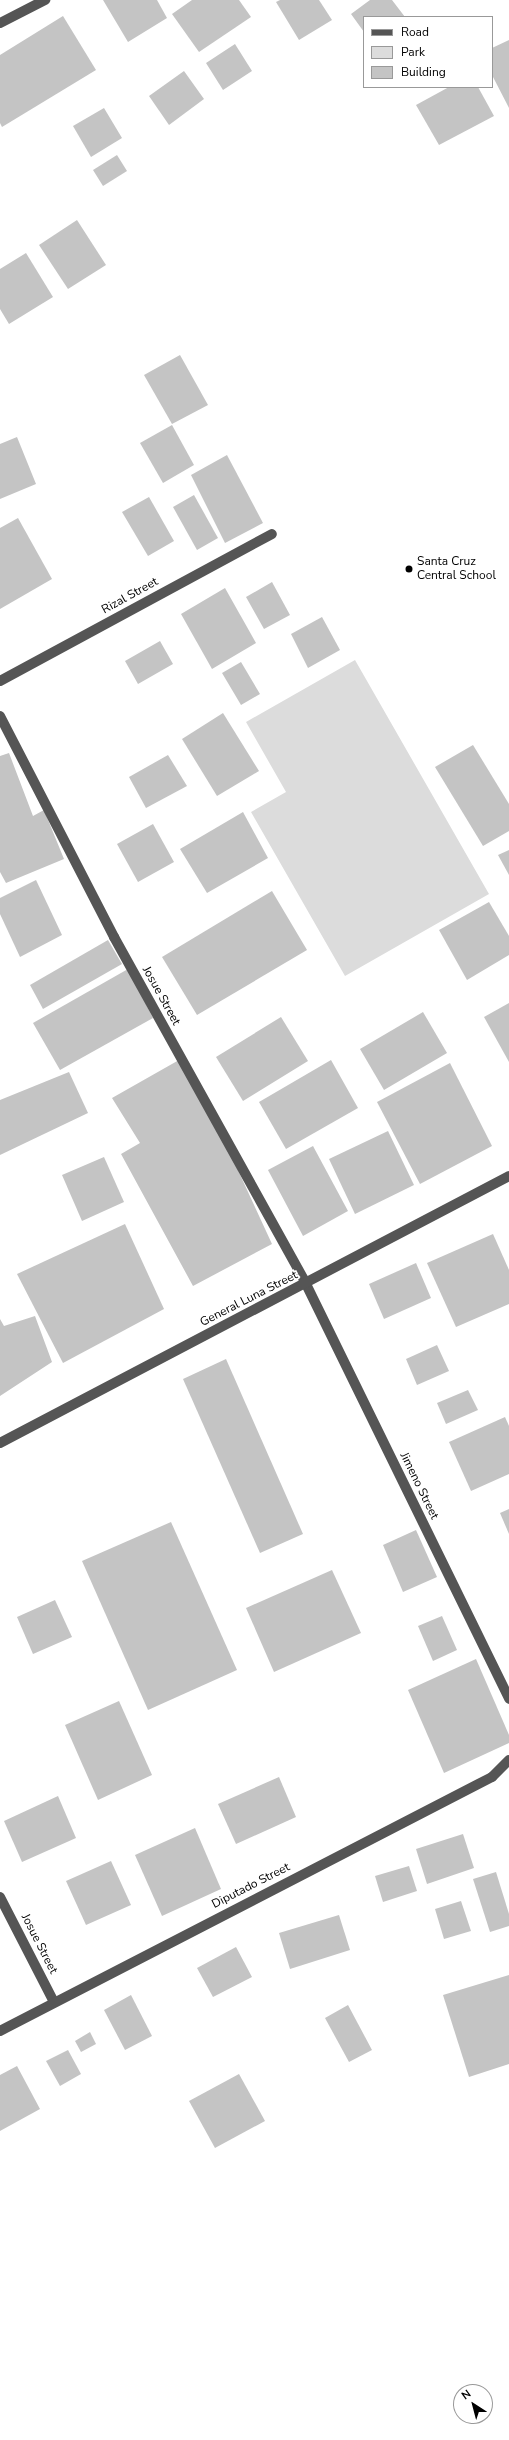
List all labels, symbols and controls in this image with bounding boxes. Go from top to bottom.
legend [363,16,493,88]
text: Road [401,24,429,40]
text: Park [401,44,425,60]
text: Building [401,64,446,80]
place label: Santa Cruz Central School [417,555,496,583]
marker: Santa Cruz Central School [404,564,414,574]
street label: Rizal Street [99,575,161,617]
street label: Josue Street [139,964,183,1028]
street label: General Luna Street [198,1268,300,1330]
street label: Jimeno Street [397,1450,441,1522]
street label: Diputado Street [210,1860,292,1912]
street label: Josue Street [18,1912,60,1976]
north arrow [453,2384,493,2424]
text: N [458,2386,474,2403]

